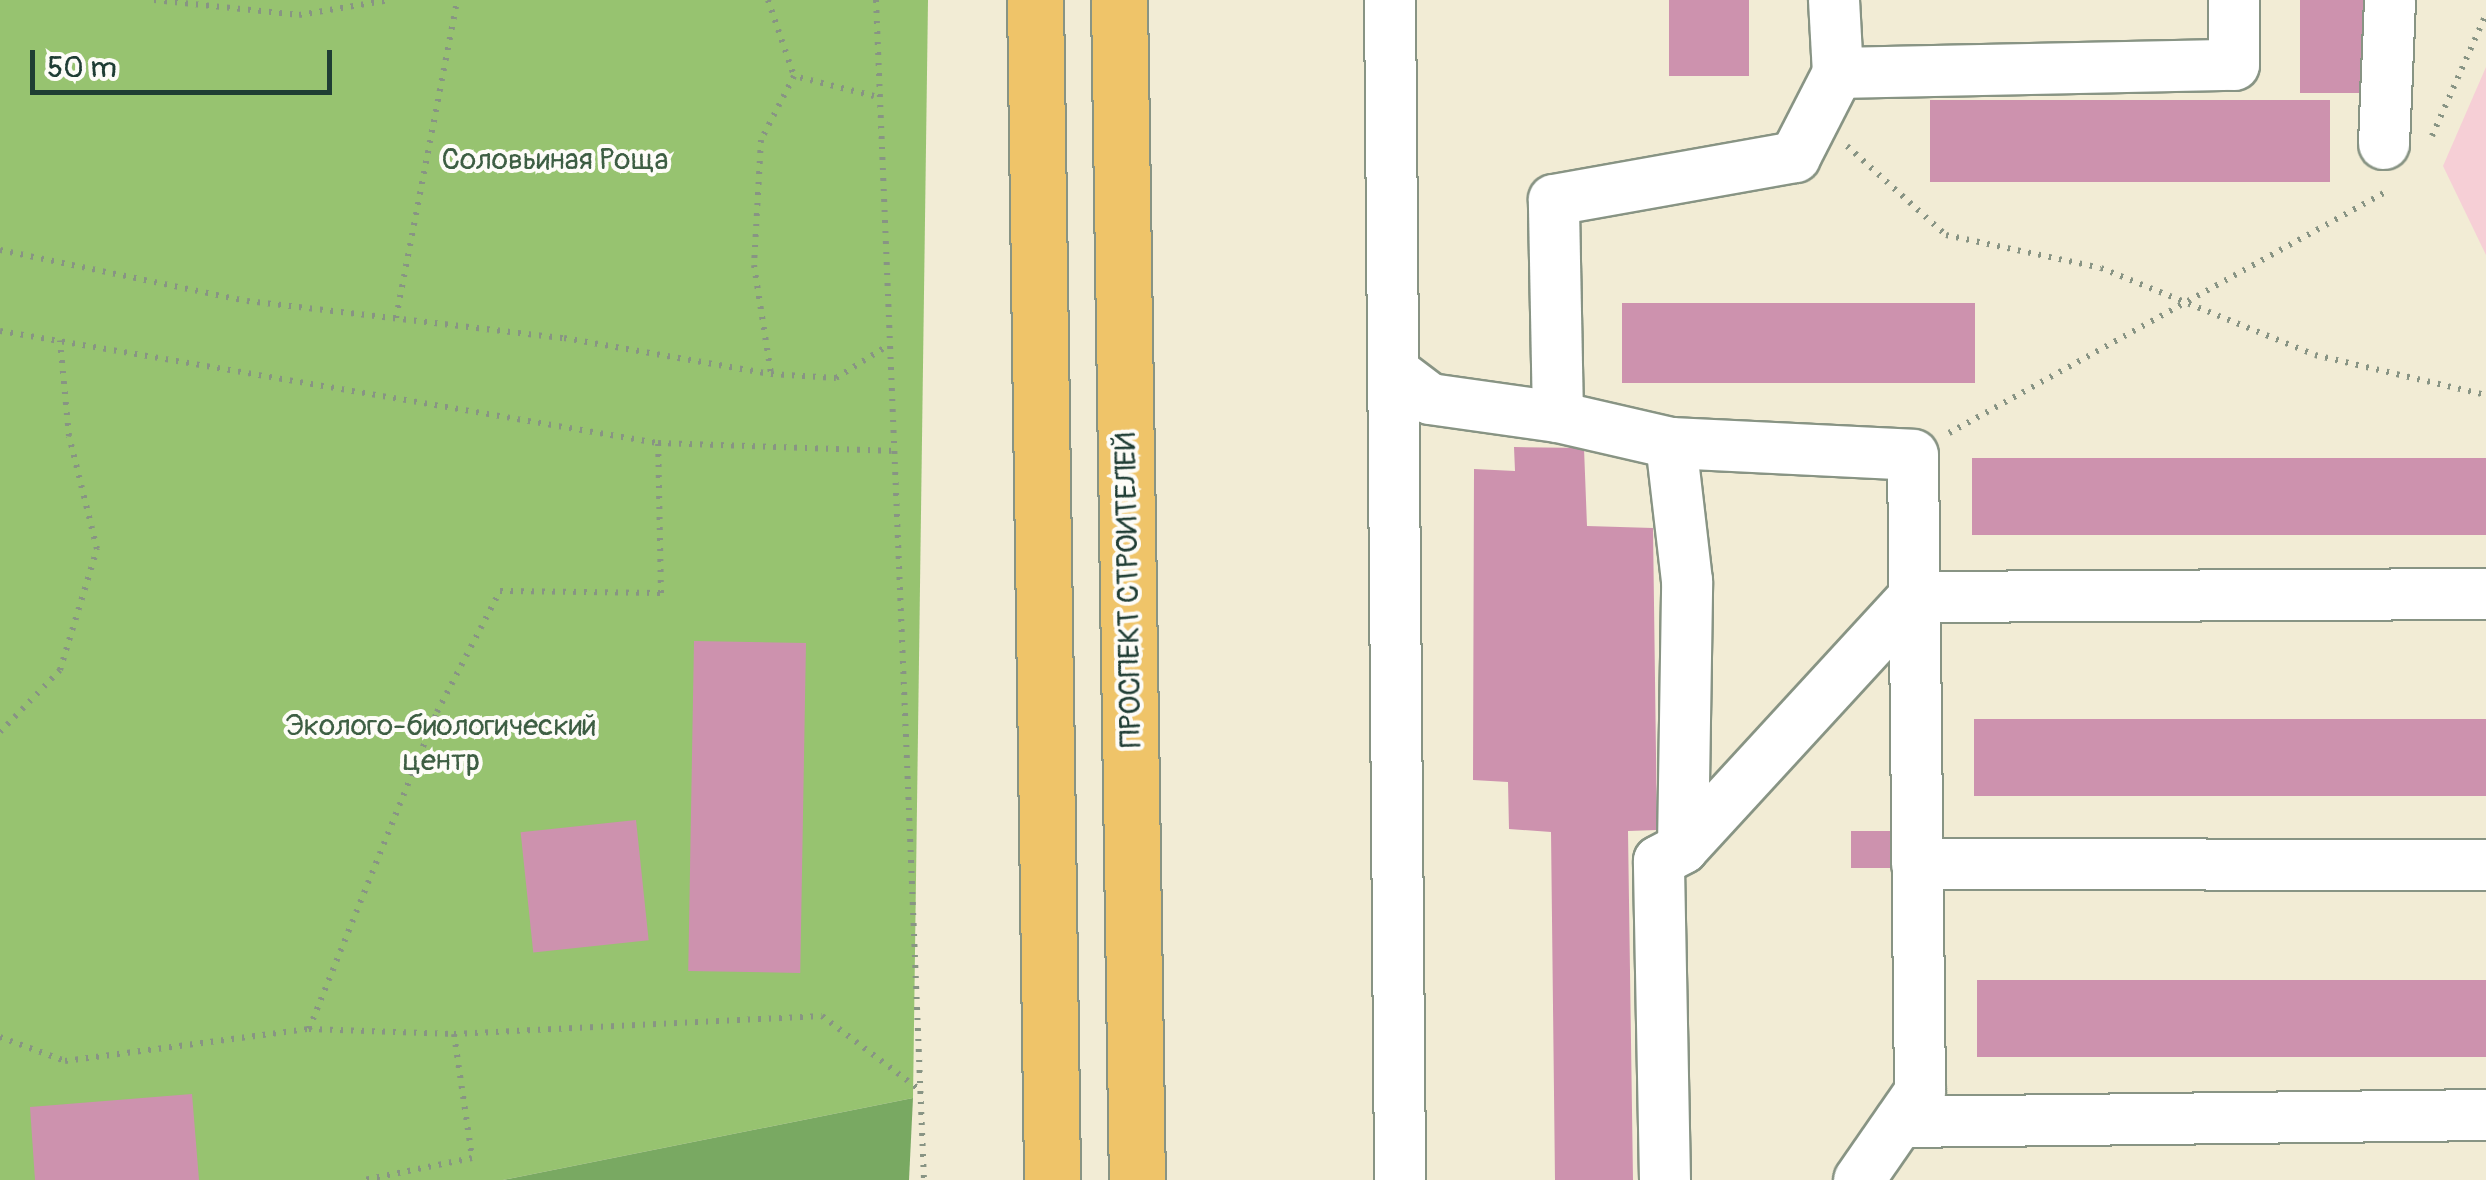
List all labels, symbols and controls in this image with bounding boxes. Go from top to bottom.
scale bar [35,30,338,92]
text: 50 m [47,49,117,86]
park label: Соловьиная Роща [441,142,669,178]
street label: ПРОСПЕКТ СТРОИТЕЛЕЙ [1108,432,1150,748]
park label: Эколого-биологический центр [285,708,597,778]

